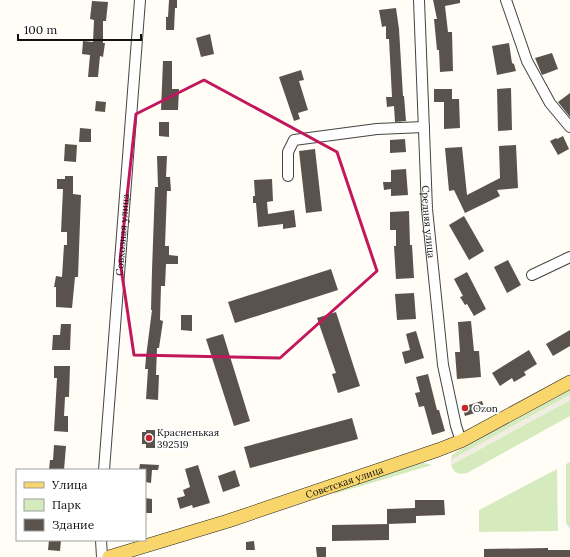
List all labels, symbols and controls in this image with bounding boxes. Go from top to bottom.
scale bar [18,16,141,42]
text: 100 m [24,22,57,37]
street label: Средняя улица [420,185,438,259]
street label: Совхозная улица [112,193,132,276]
place label: Ozon [473,402,498,415]
marker: Ozon [460,403,470,413]
place label: Красненькая 392519 [157,426,219,451]
marker: Красненькая 392519 [144,433,154,443]
street label: Советская улица [304,463,385,501]
legend [16,469,146,541]
text: Улица [51,477,88,492]
text: Парк [52,497,81,512]
text: Здание [52,517,95,532]

